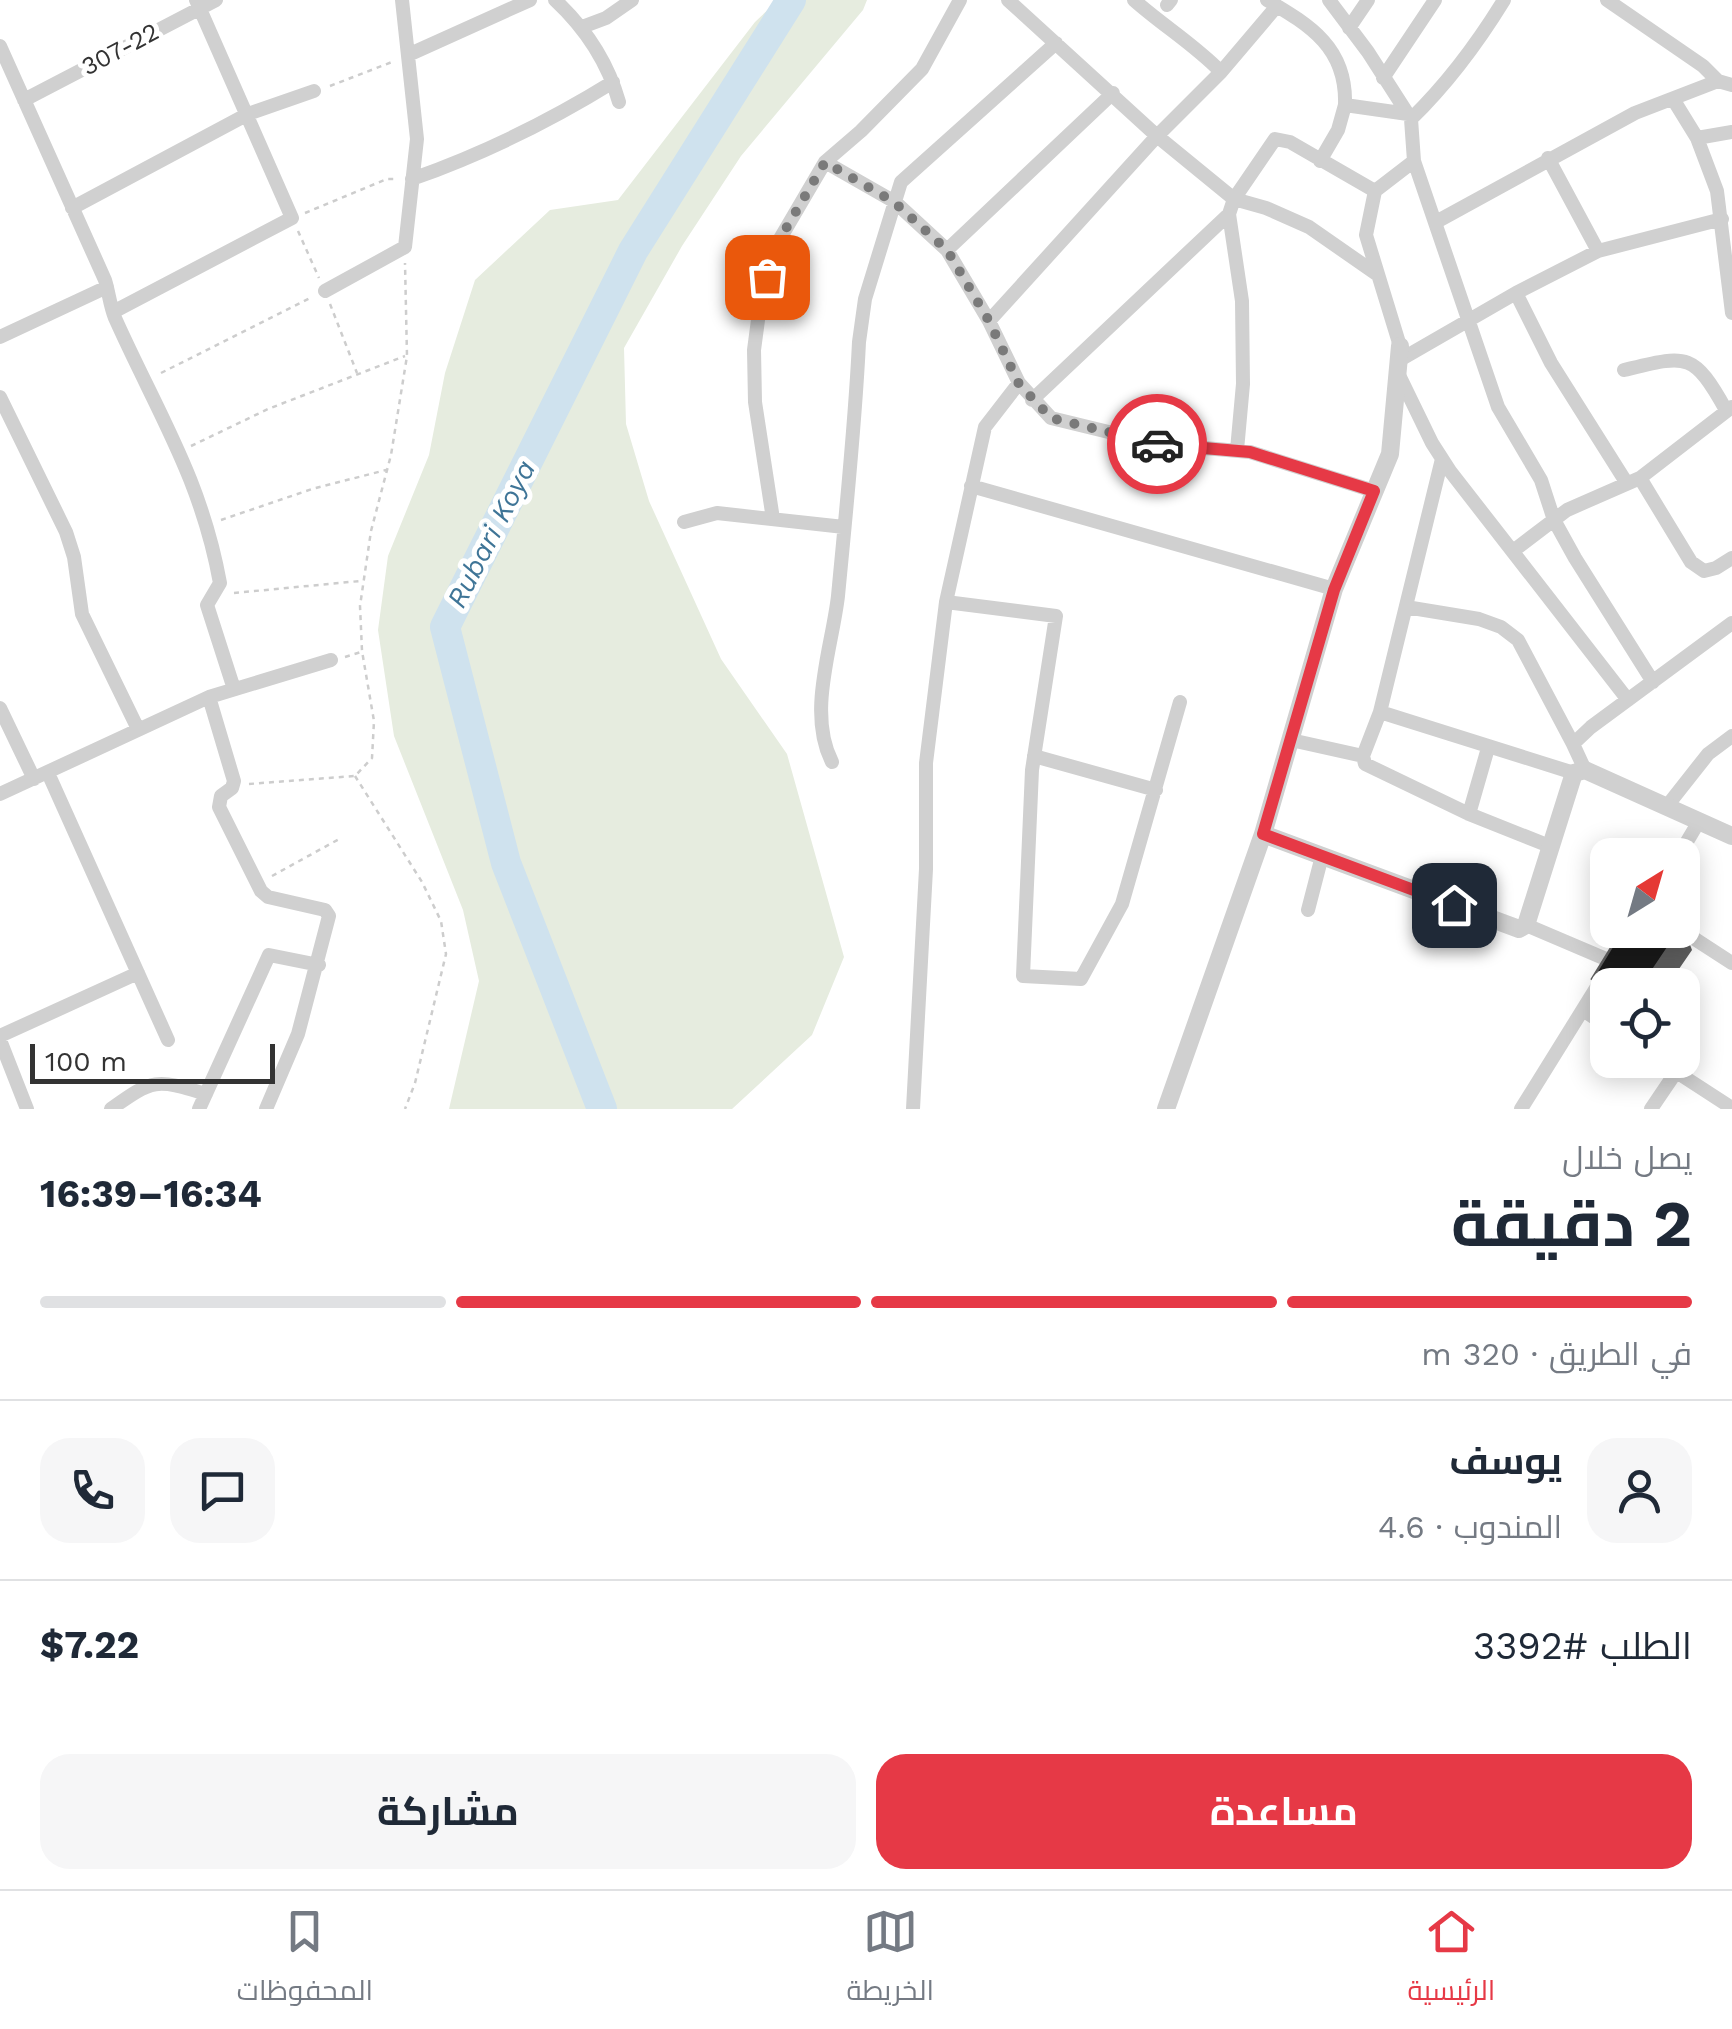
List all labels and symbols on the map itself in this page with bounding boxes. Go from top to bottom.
street label: 307-22 [76,17,164,81]
pin [725,235,810,320]
courier [1107,394,1207,494]
water label: Rubari Koya [440,455,542,613]
north arrow [1590,838,1700,948]
pin [1412,863,1497,948]
scale bar [30,1039,275,1084]

